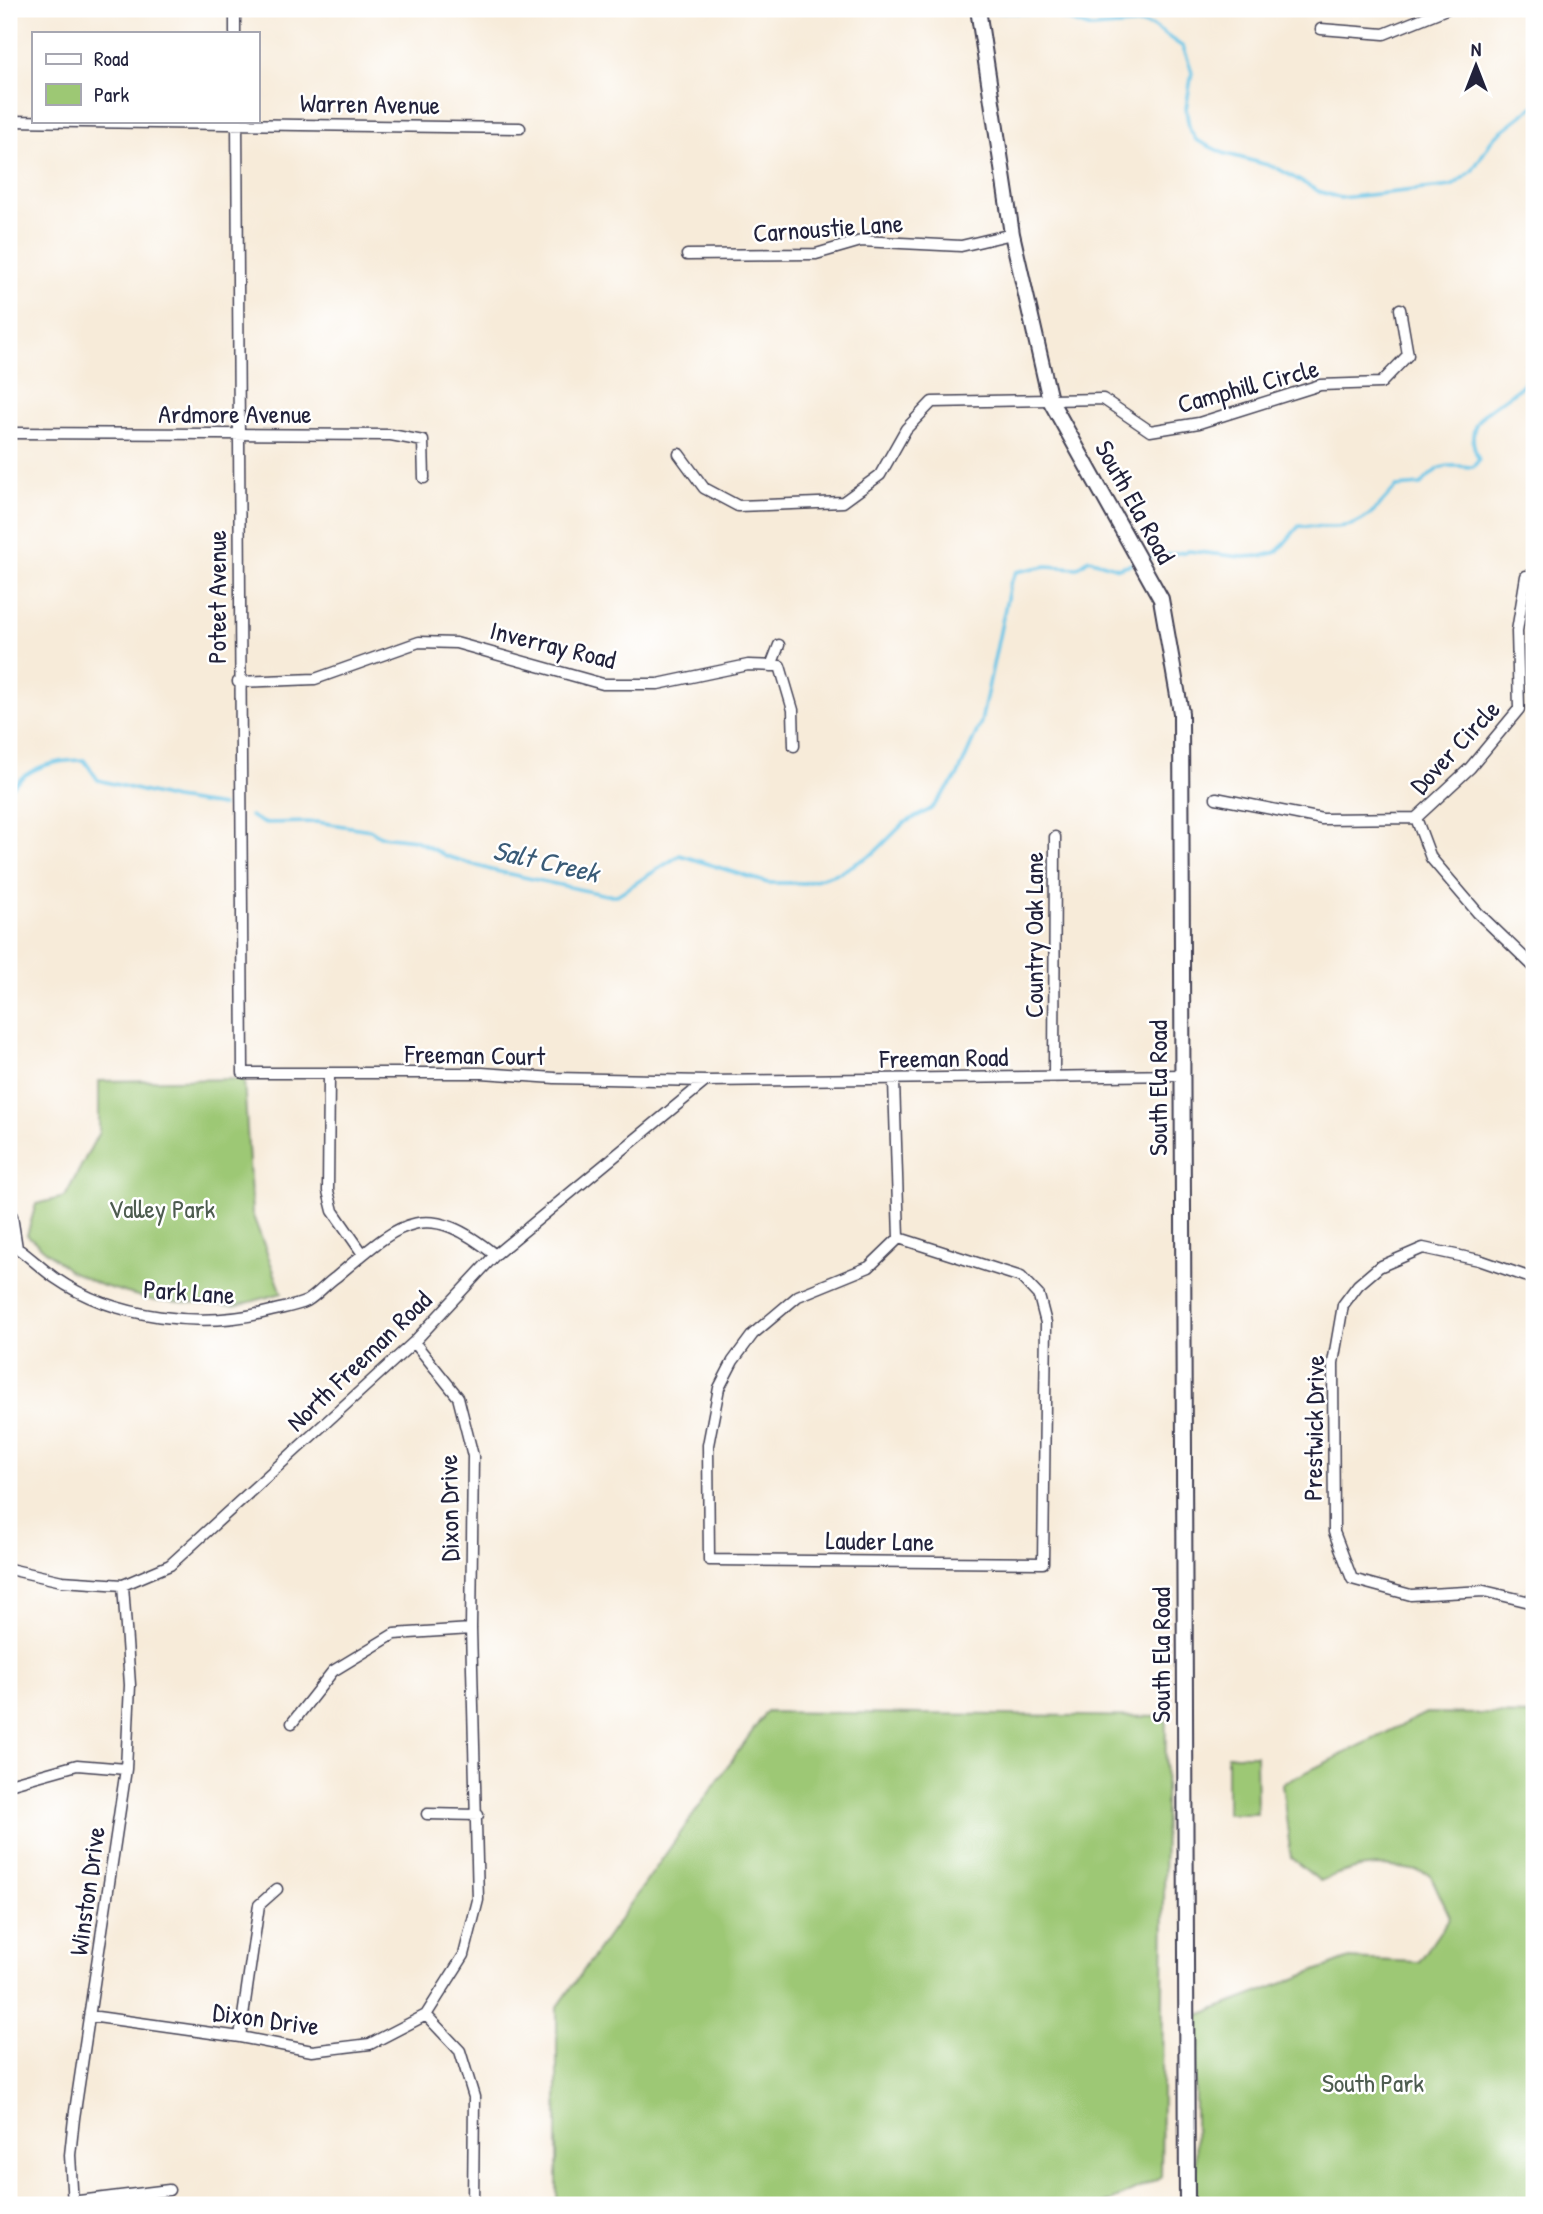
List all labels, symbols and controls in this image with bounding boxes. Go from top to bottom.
legend [32,32,259,122]
north arrow [1442,32,1512,102]
text: N [1471,36,1481,62]
text: Road [94,44,128,73]
text: Park [94,80,129,109]
street label: Warren Avenue [300,85,440,122]
street label: Carnoustie Lane [752,205,904,250]
street label: Camphill Circle [1173,350,1322,421]
street label: Ardmore Avenue [158,396,312,431]
street label: South Ela Road [1087,434,1184,570]
street label: Poteet Avenue [199,530,234,664]
street label: Inverray Road [487,612,620,677]
street label: Dover Circle [1402,692,1507,801]
water label: Salt Creek [489,830,605,892]
street label: Country Oak Lane [1016,852,1051,1018]
street label: South Ela Road [1140,1020,1175,1156]
street label: Freeman Court [404,1036,546,1073]
street label: Freeman Road [878,1039,1009,1076]
park label: Valley Park [109,1191,216,1226]
street label: Park Lane [142,1271,236,1312]
street label: North Freeman Road [279,1282,439,1439]
street label: Prestwick Drive [1295,1355,1332,1501]
street label: Dixon Drive [430,1454,467,1562]
street label: Lauder Lane [825,1522,935,1559]
street label: South Ela Road [1143,1587,1178,1723]
street label: Winston Drive [60,1824,113,1958]
street label: Dixon Drive [211,1994,321,2043]
park label: South Park [1322,2065,1424,2100]

